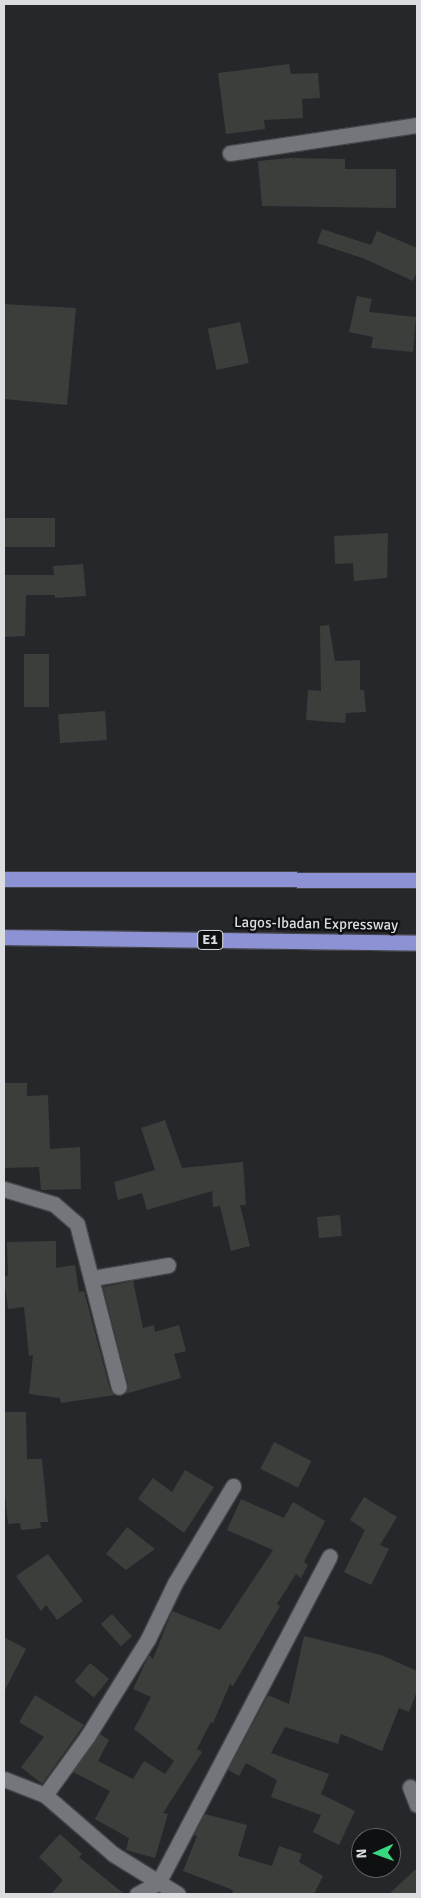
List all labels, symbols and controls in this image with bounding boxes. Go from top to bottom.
street label: Lagos-Ibadan Expressway [234,914,398,934]
road number: E1 [196,928,224,952]
north arrow [351,1828,401,1878]
text: N [353,1848,370,1859]

